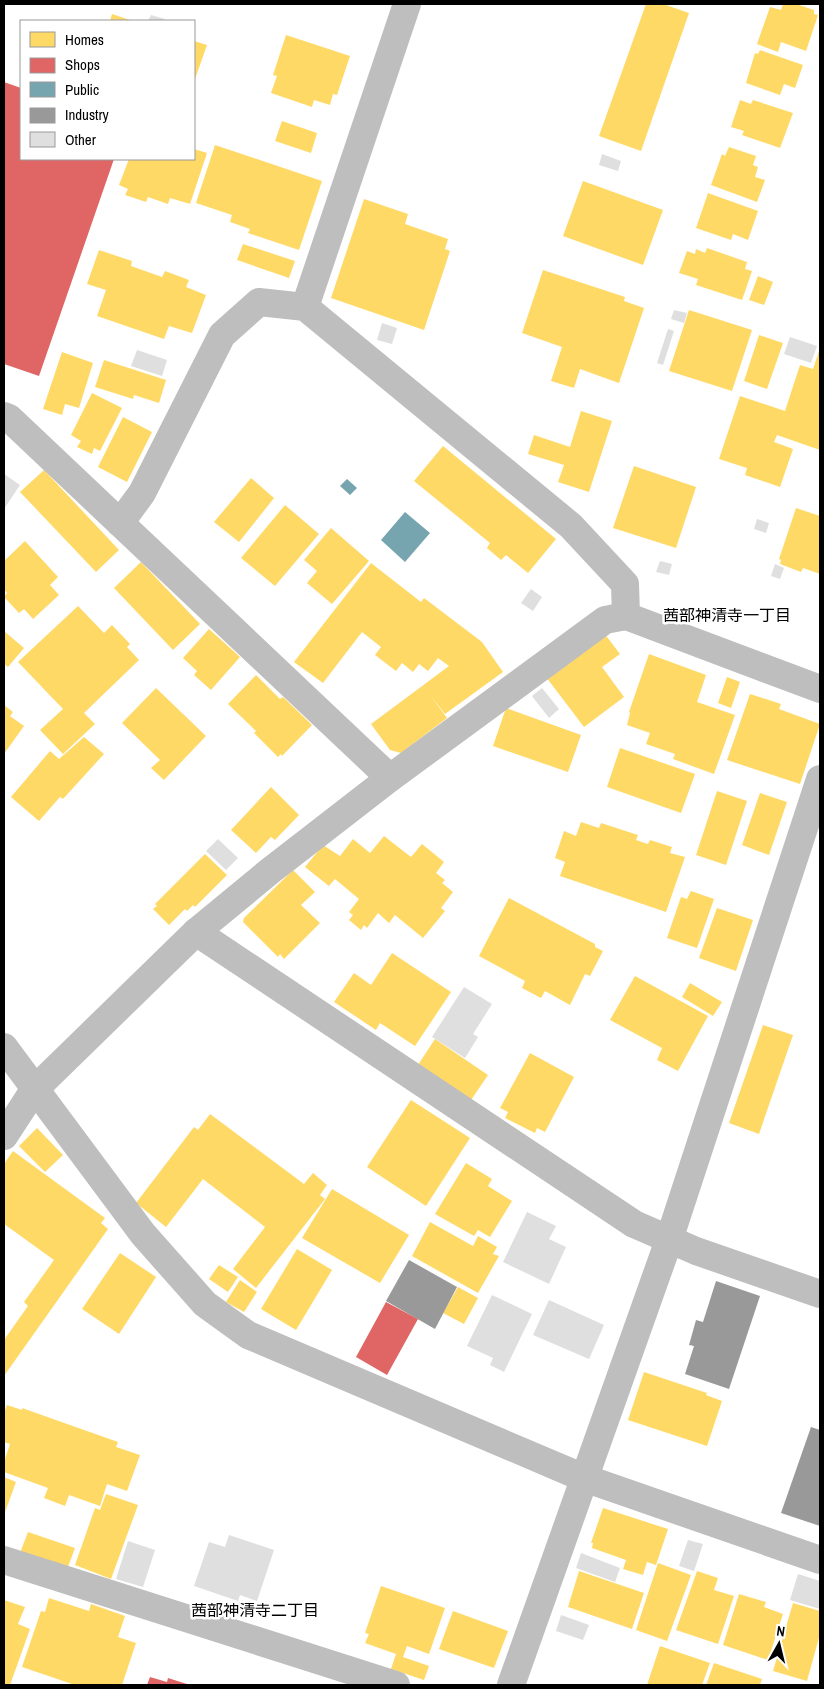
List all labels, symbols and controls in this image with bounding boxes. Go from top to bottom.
legend [20,20,195,160]
text: Homes [65,29,104,50]
text: Shops [65,54,100,75]
text: Public [65,79,99,100]
text: Industry [65,104,110,125]
text: Other [65,129,96,150]
district label: 茜部神清寺一丁目 [663,604,791,626]
district label: 茜部神清寺二丁目 [191,1599,319,1621]
north arrow [754,1619,804,1669]
text: N [775,1622,786,1641]

